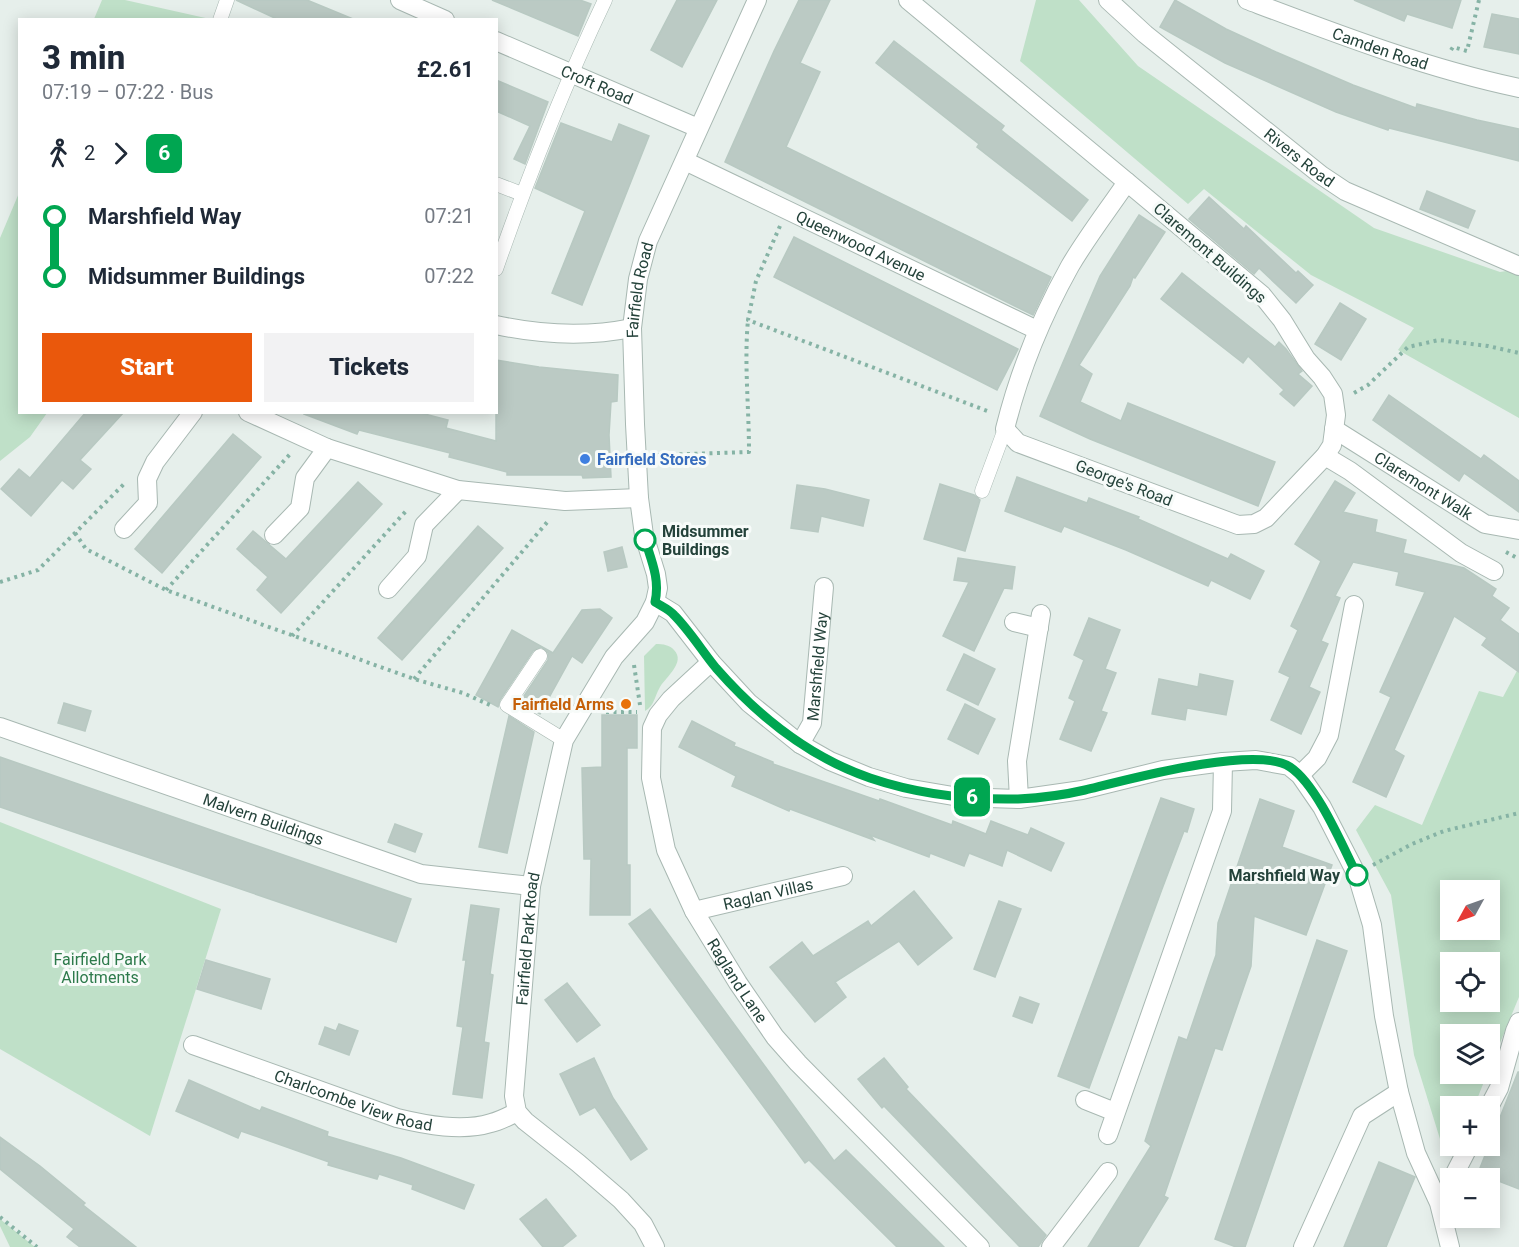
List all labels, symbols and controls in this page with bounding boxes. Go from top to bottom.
street label: Camden Road [1330,23,1431,73]
text: 3 min [42,38,125,77]
text: £2.61 [417,57,474,82]
street label: Croft Road [558,61,636,108]
text: 07:19 – 07:22 · Bus [42,80,214,104]
street label: Rivers Road [1261,124,1338,191]
icon: walk [42,137,75,170]
icon: forward [104,137,137,170]
text: 2 [84,141,95,165]
text: 6 [158,141,170,165]
street label: Claremont Buildings [1150,199,1270,307]
text: Marshfield Way [88,204,241,229]
text: 07:21 [424,204,474,228]
street label: Queenwood Avenue [793,206,929,285]
street label: Fairfield Road [622,240,657,338]
text: Midsummer Buildings [88,264,305,289]
text: 07:22 [424,264,474,288]
button: Start [42,333,252,402]
button: Tickets [264,333,474,402]
street label: Claremont Walk [1371,447,1477,524]
place label: Fairfield Stores [597,450,706,469]
marker: Fairfield Stores [578,452,592,466]
street label: George's Road [1073,456,1175,510]
place label: Midsummer Buildings [662,522,749,559]
marker: Midsummer Buildings [634,529,656,551]
street label: Marshfield Way [803,611,831,722]
place label: Fairfield Arms [513,695,614,714]
marker: Fairfield Arms [619,697,633,711]
line badge: 6 [952,778,992,816]
text: 6 [966,785,978,809]
street label: Malvern Buildings [201,789,326,849]
marker: Marshfield Way [1346,864,1368,886]
place label: Marshfield Way [1229,866,1341,885]
street label: Fairfield Park Road [512,870,543,1006]
street label: Raglan Villas [721,874,815,913]
north arrow [1440,880,1500,940]
map controls [1440,880,1500,1228]
street label: Ragland Lane [703,935,772,1026]
park label: Fairfield Park Allotments [53,950,147,987]
button: locate [1440,952,1500,1012]
button: layers [1440,1024,1500,1084]
street label: Charlcombe View Road [272,1065,434,1135]
button: + [1440,1096,1500,1156]
button: − [1440,1168,1500,1228]

